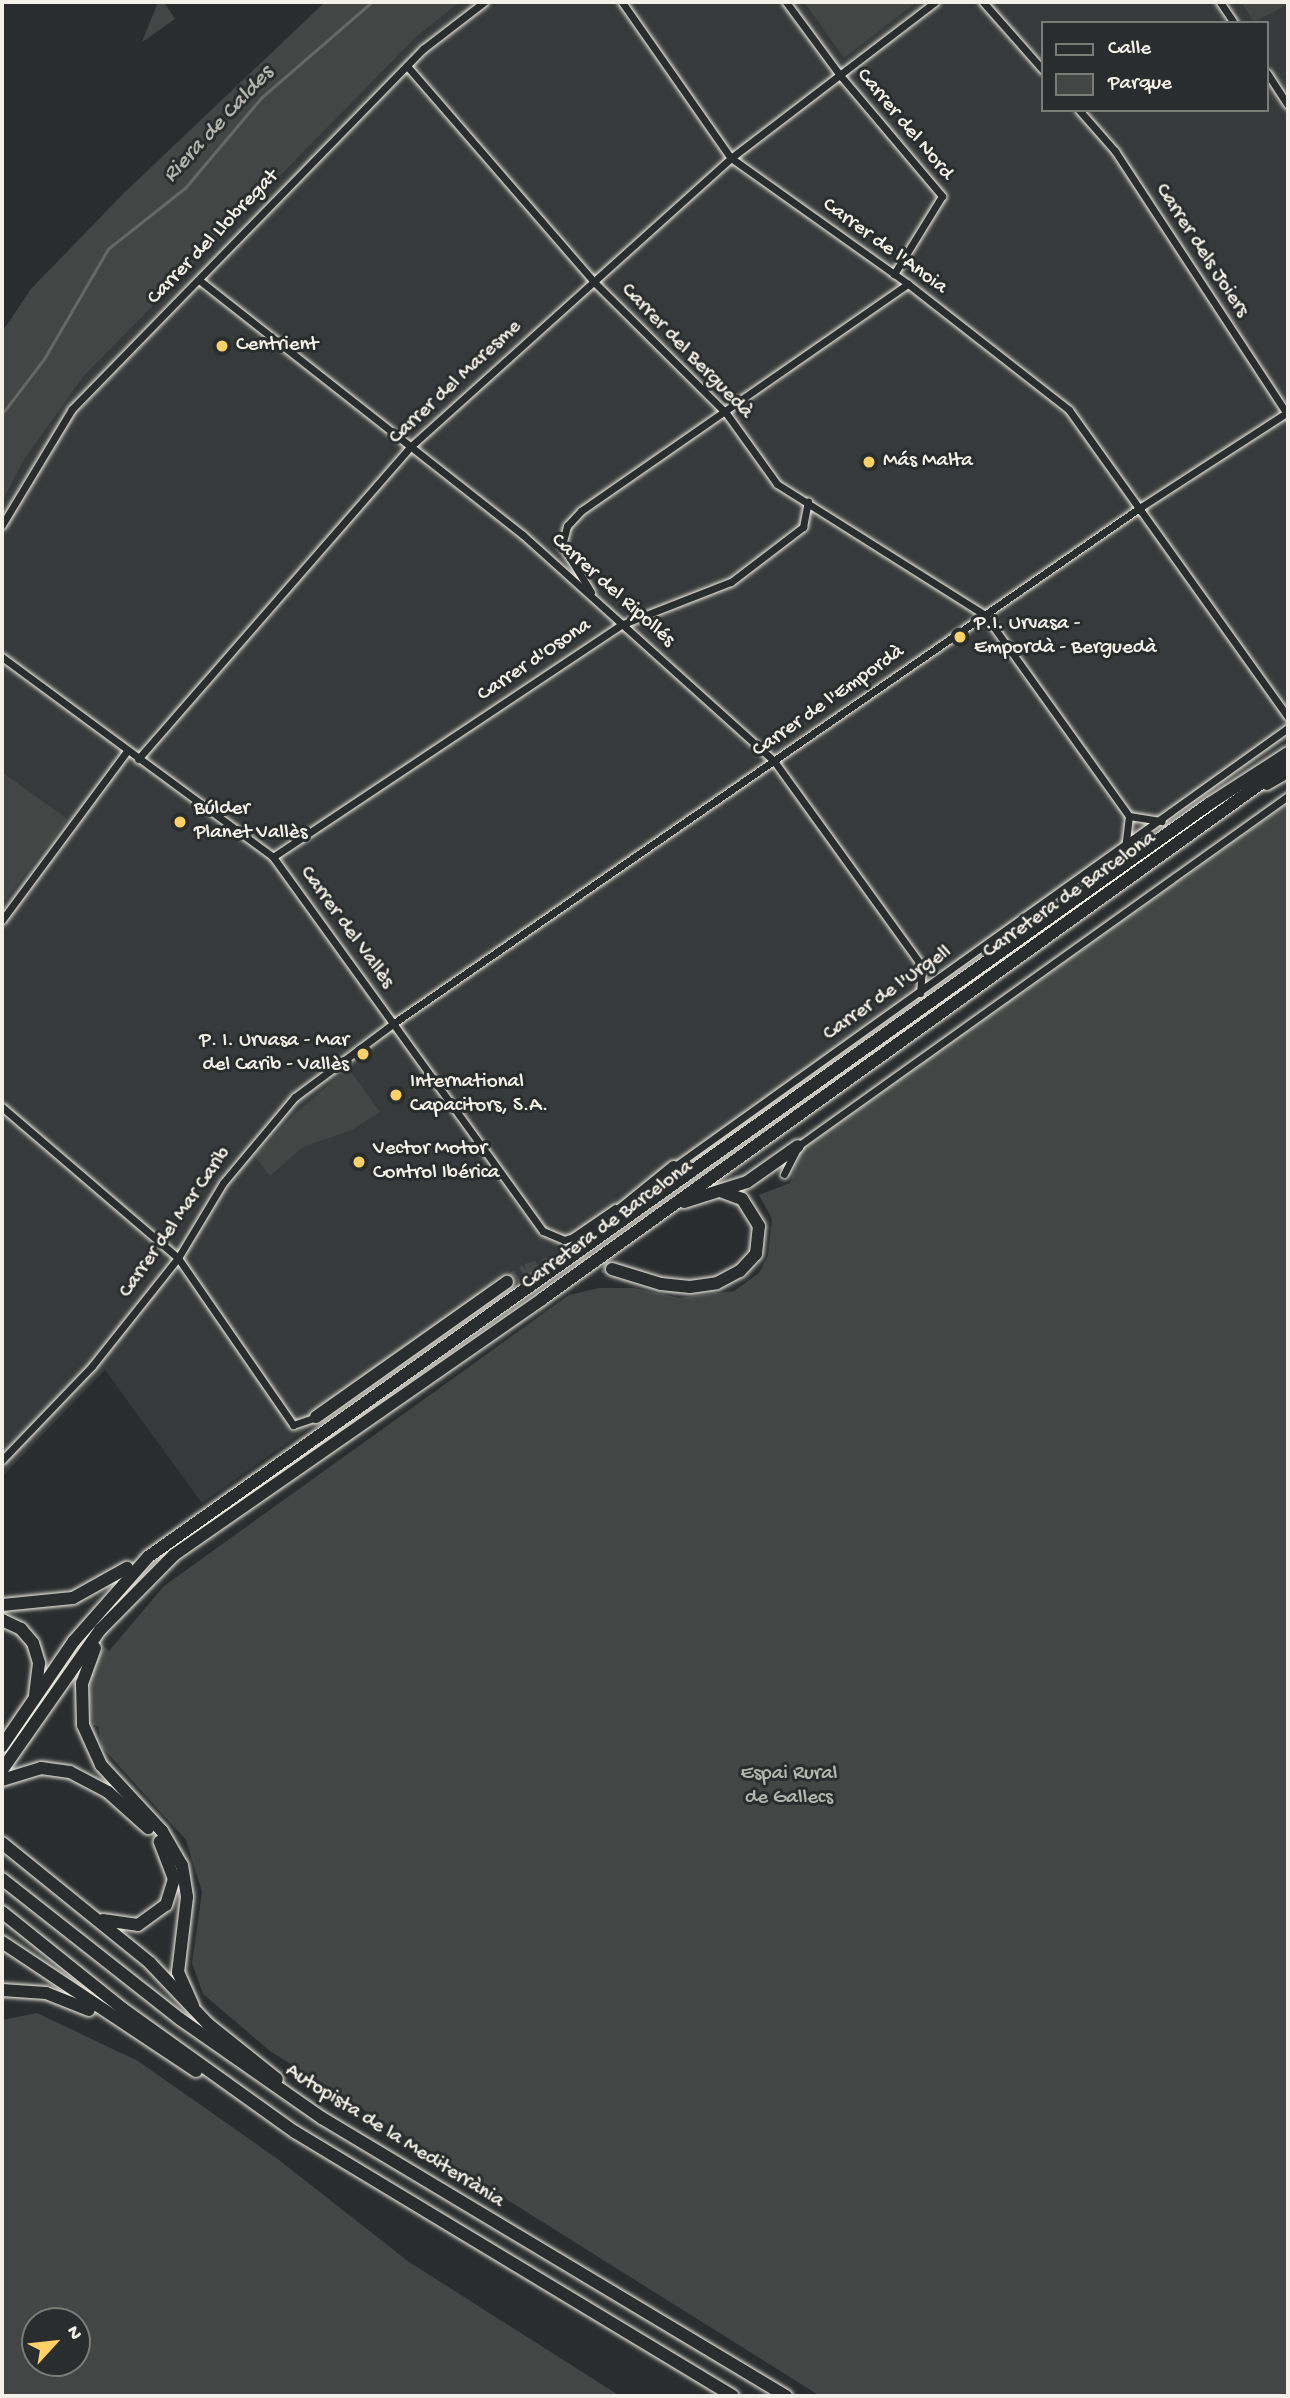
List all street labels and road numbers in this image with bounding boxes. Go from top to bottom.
street label: Carrer del Nord [850,64,958,186]
street label: Carrer del Llobregat [143,165,285,311]
street label: Carrer dels Joiers [1148,179,1254,323]
street label: Carrer de l'Anoia [816,193,952,301]
street label: Carrer del Berguedà [615,279,757,425]
street label: Carrer del Maresme [385,315,527,451]
street label: Carrer del Ripollés [545,529,679,653]
street label: Carrer d'Osona [473,614,597,708]
street label: Carrer de l'Empordà [748,640,910,764]
street label: Carretera de Barcelona [979,827,1161,965]
street label: Carrer del Vallès [293,862,399,994]
street label: Carrer de l'Urgell [819,940,957,1048]
street label: Carrer del Mar Carib [114,1143,238,1303]
street label: Carretera de Barcelona [518,1155,698,1297]
street label: Autopista de la Mediterrània [280,2059,508,2215]

